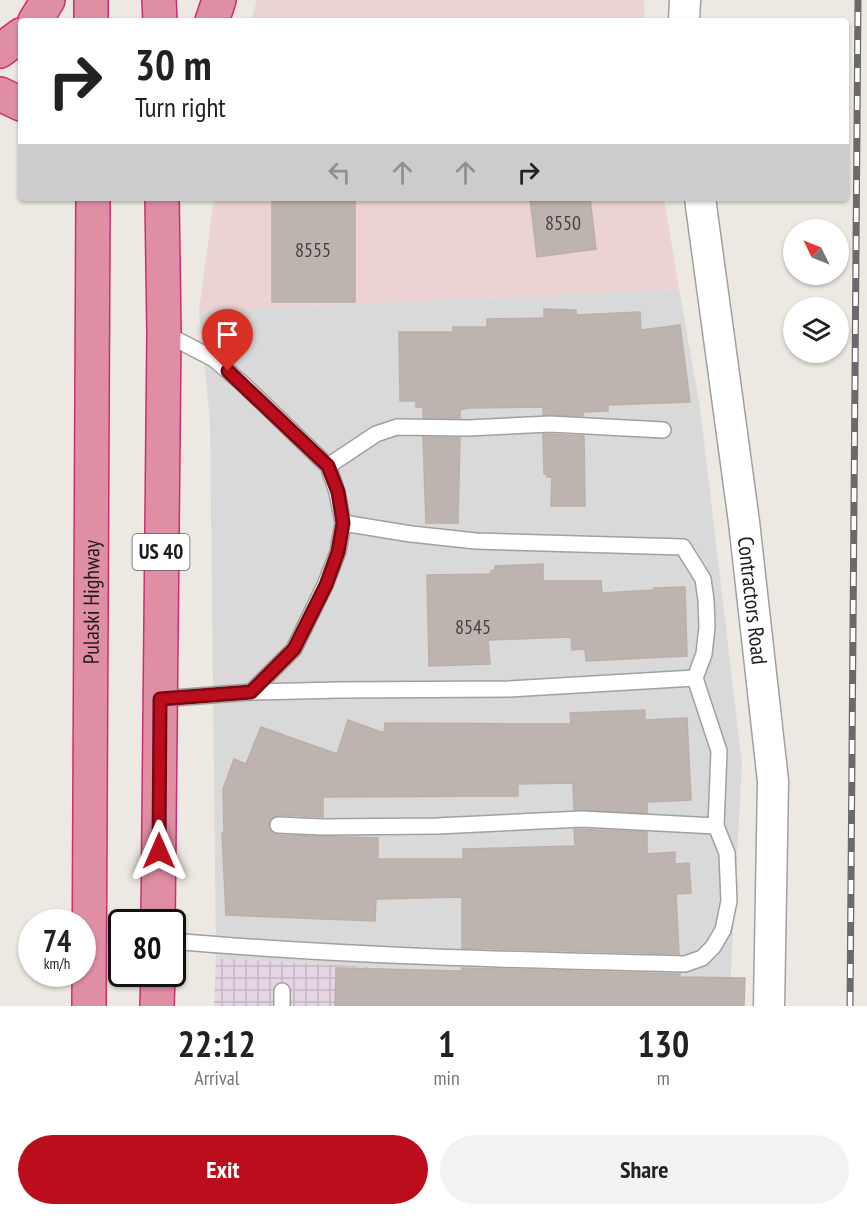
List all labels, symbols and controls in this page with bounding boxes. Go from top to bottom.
text: 30 m [135,37,212,92]
icon: right [36,42,114,120]
text: Turn right [135,90,226,124]
icon: left [323,156,356,189]
icon: ahead [386,156,419,189]
icon: ahead [449,156,482,189]
icon: right [512,156,545,189]
house number: 8550 [545,210,581,236]
north arrow [783,219,849,285]
map controls [783,219,849,363]
house number: 8555 [295,237,331,263]
button: layers [783,297,849,363]
pin [202,309,253,371]
icon: arrive [211,318,244,351]
road number: US 40 [132,534,190,570]
street label: Contractors Road [732,535,774,666]
street label: Pulaski Highway [77,539,105,664]
house number: 8545 [455,614,491,640]
position arrow [127,819,191,883]
speed limit sign: 80 [108,909,186,987]
text: 74 [43,921,71,960]
text: km/h [44,954,70,973]
text: 22:12 [178,1020,256,1067]
text: 1 [438,1020,455,1067]
text: 130 [638,1020,689,1067]
text: Arrival [194,1065,239,1091]
text: min [434,1065,460,1091]
text: m [657,1065,670,1091]
button: Exit [18,1135,428,1204]
button: Share [440,1135,849,1204]

